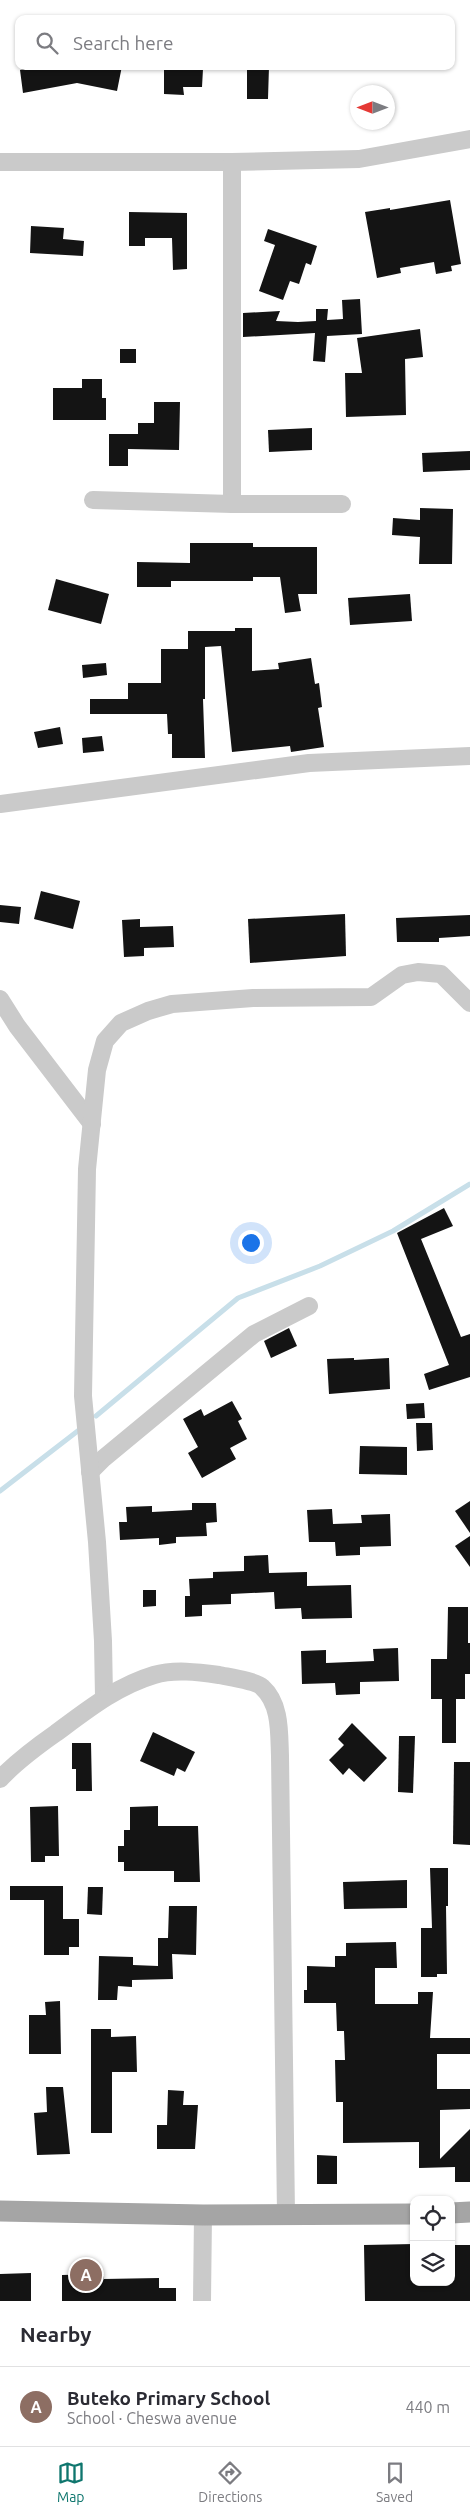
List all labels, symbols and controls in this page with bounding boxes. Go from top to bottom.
search box [15,15,455,70]
icon: search [33,29,61,57]
text: Search here [73,32,173,54]
north arrow [350,85,395,130]
your location [238,1230,264,1256]
map controls [410,2196,455,2286]
button: locate [410,2196,455,2241]
button: layers [410,2241,455,2286]
pin: A [70,2256,102,2294]
text: Nearby [20,2322,91,2346]
text: Buteko Primary School [67,2387,270,2409]
text: A [30,2398,42,2416]
text: 440 m [405,2398,450,2416]
text: School · Cheswa avenue [67,2409,237,2427]
tab: Map [57,2459,85,2505]
tab: Directions [198,2459,262,2505]
tab: Saved [376,2459,413,2505]

